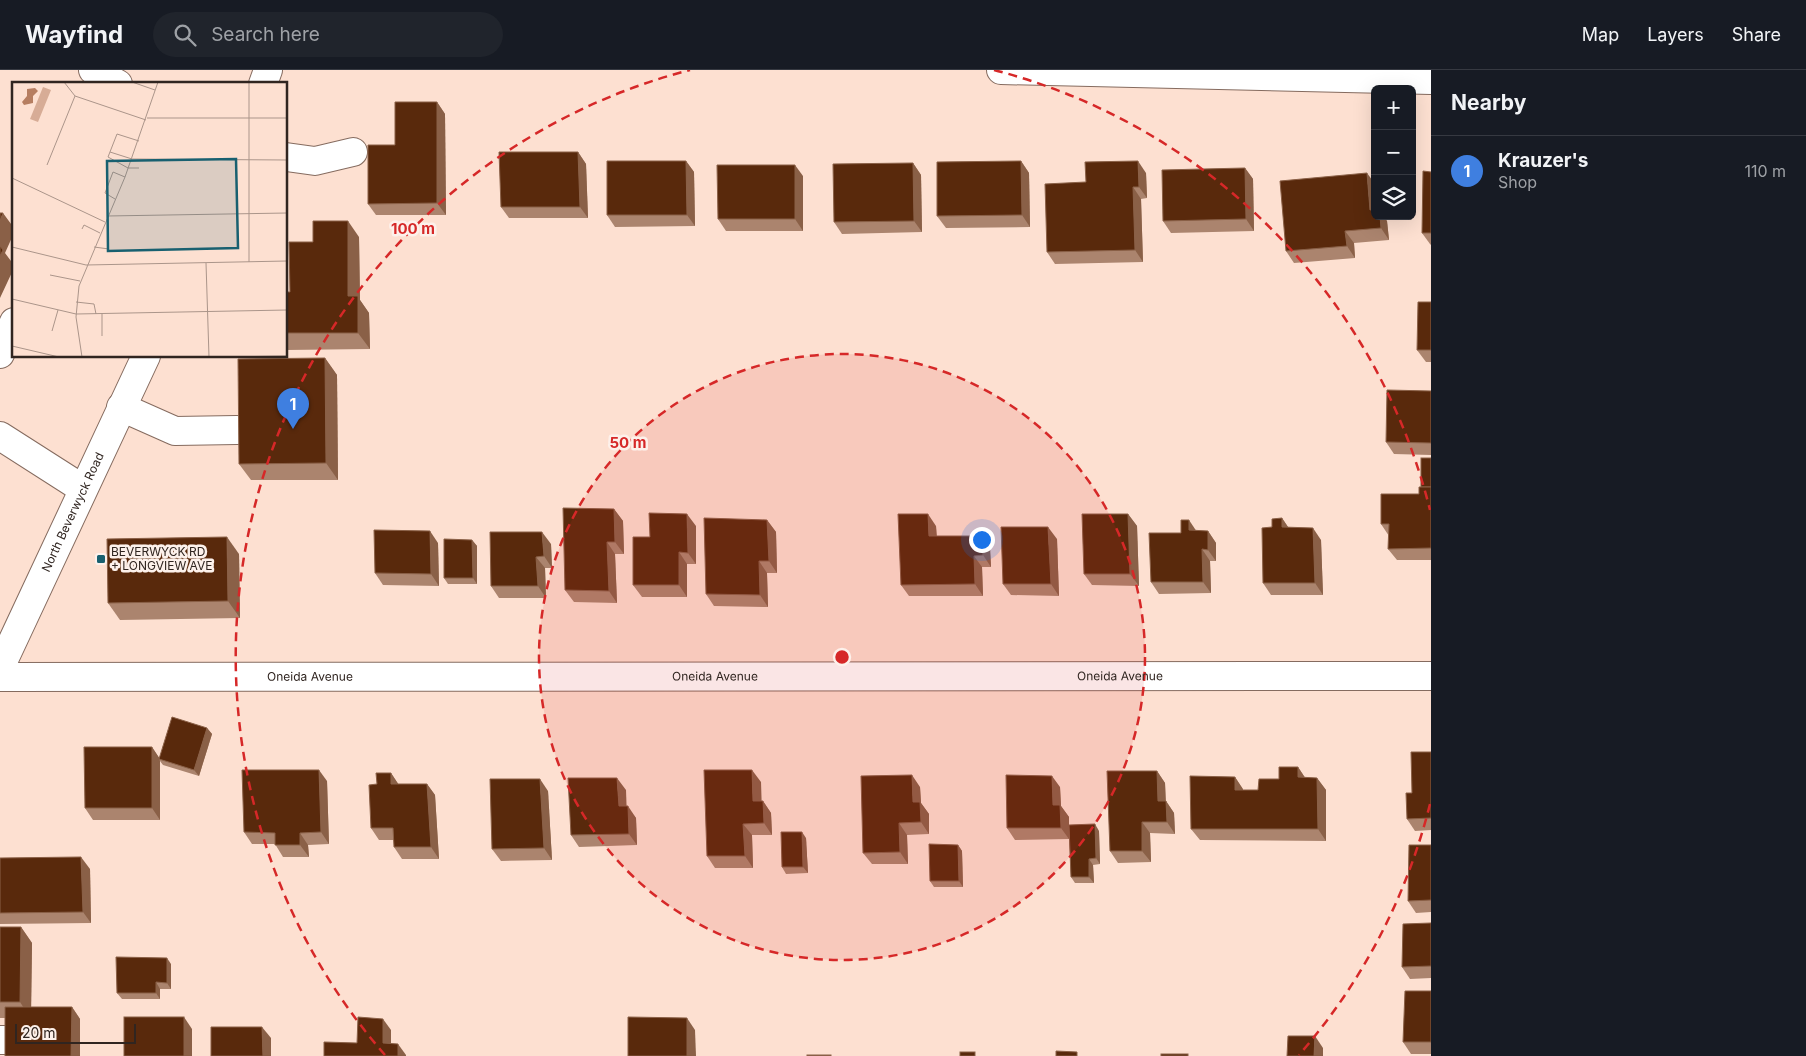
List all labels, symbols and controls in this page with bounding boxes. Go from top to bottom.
search box [153,12,503,57]
text: Wayfind [25,20,123,49]
icon: search [171,21,199,49]
text: Search here [211,23,320,46]
text: Map [1582,24,1619,45]
text: Layers [1647,24,1704,45]
text: Share [1732,24,1781,45]
inset map [12,82,288,358]
map controls [1371,85,1416,220]
button: + [1371,85,1416,130]
text: Nearby [1451,90,1526,115]
button: − [1371,130,1416,175]
text: Krauzer's [1498,149,1589,172]
text: 1 [1464,161,1470,181]
text: 110 m [1744,161,1786,181]
text: Shop [1498,172,1537,192]
button: layers [1371,175,1416,220]
text: 100 m [391,219,435,238]
pin: 1 [277,388,309,429]
text: 50 m [610,433,646,452]
street label: North Beverwyck Road [38,450,107,574]
your location [969,527,995,553]
place label: BEVERWYCK RD + LONGVIEW AVE [111,544,213,573]
marker: BEVERWYCK RD + LONGVIEW AVE [95,553,107,565]
centre of rings [833,648,851,666]
street label: Oneida Avenue [672,668,758,684]
street label: Oneida Avenue [1077,668,1163,683]
street label: Oneida Avenue [267,669,353,684]
scale bar [15,1021,136,1044]
text: 20 m [22,1024,56,1041]

